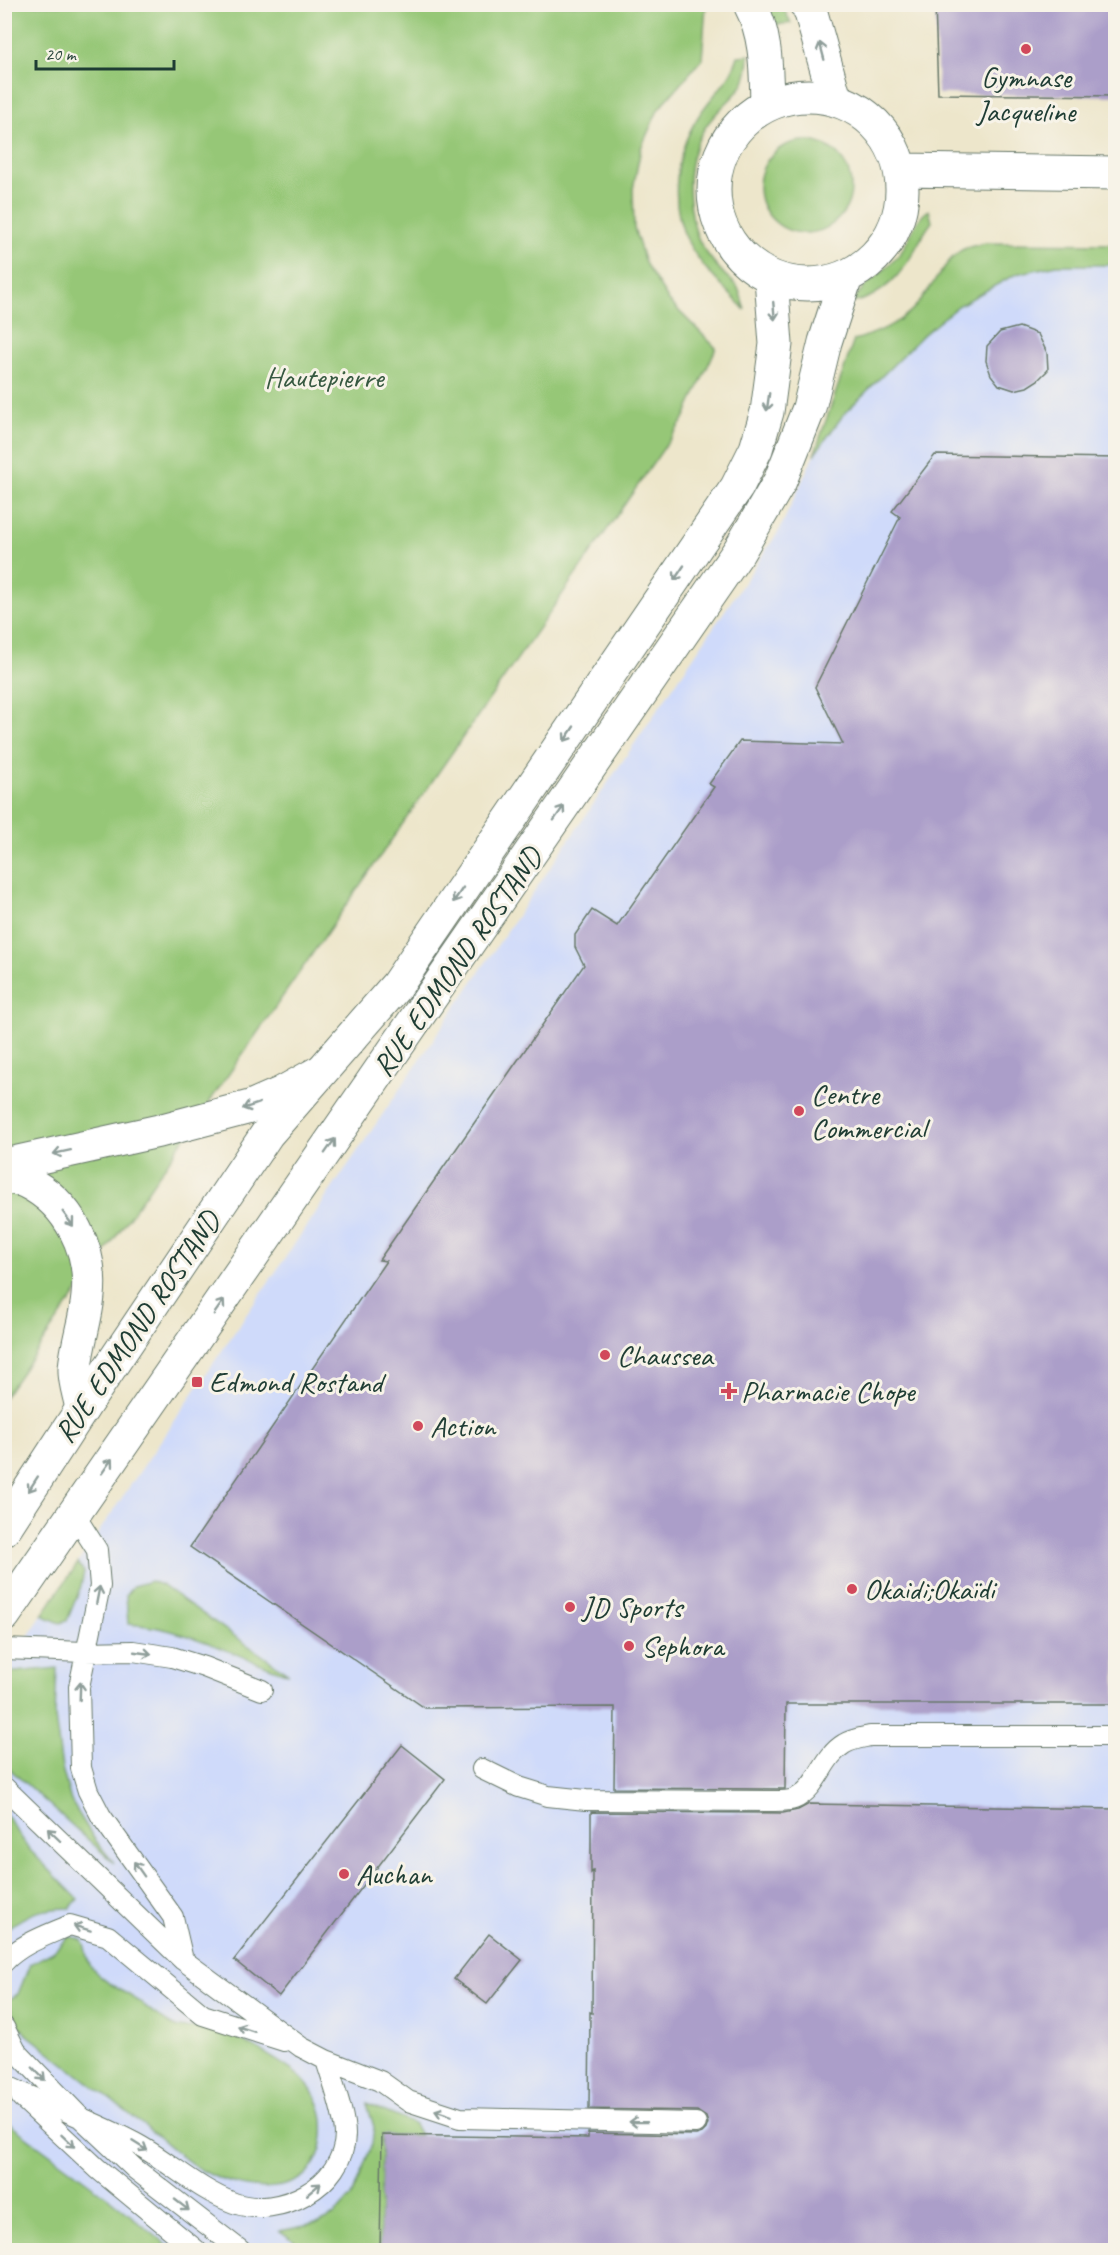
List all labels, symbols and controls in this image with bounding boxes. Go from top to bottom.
scale bar [36,33,174,71]
one-way arrow [815,42,827,61]
marker: Gymnase Jacqueline [1019,42,1033,56]
text: 20 m [45,43,78,65]
place label: Gymnase Jacqueline [975,58,1078,130]
one-way arrow [769,300,780,320]
park label: Hautepierre [265,358,386,396]
one-way arrow [763,392,774,411]
one-way arrow [673,564,685,581]
one-way arrow [562,725,574,742]
one-way arrow [553,805,565,821]
street label: RUE EDMOND ROSTAND [364,838,552,1084]
one-way arrow [452,886,465,903]
place label: Centre Commercial [811,1075,931,1147]
one-way arrow [242,1101,261,1112]
marker: Centre Commercial [792,1104,806,1118]
one-way arrow [324,1139,336,1155]
one-way arrow [53,1147,72,1158]
street label: RUE EDMOND ROSTAND [46,1202,230,1450]
one-way arrow [62,1211,74,1227]
one-way arrow [213,1299,225,1315]
place label: Chaussea [617,1336,714,1374]
marker: Chaussea [598,1348,612,1362]
place label: Edmond Rostand [209,1363,387,1401]
place label: Pharmacie Chope [741,1372,917,1410]
marker: Edmond Rostand [190,1375,204,1389]
marker: Pharmacie Chope [722,1384,736,1398]
place label: Action [430,1407,497,1445]
marker: Action [411,1419,425,1433]
one-way arrow [101,1458,113,1475]
one-way arrow [27,1476,40,1493]
place label: Okaidi;Okaïdi [864,1570,998,1608]
marker: Okaidi;Okaïdi [845,1582,859,1596]
one-way arrow [93,1586,104,1606]
place label: JD Sports [580,1588,685,1626]
marker: JD Sports [563,1600,577,1614]
place label: Sephora [641,1627,726,1665]
marker: Sephora [622,1639,636,1653]
one-way arrow [133,1647,153,1658]
one-way arrow [74,1681,86,1701]
one-way arrow [47,1827,62,1842]
place label: Auchan [356,1855,433,1893]
one-way arrow [133,1862,145,1878]
marker: Auchan [337,1867,351,1881]
one-way arrow [73,1922,92,1933]
one-way arrow [237,2022,256,2033]
one-way arrow [31,2066,46,2081]
one-way arrow [434,2106,453,2117]
one-way arrow [628,2116,648,2128]
one-way arrow [61,2134,76,2148]
one-way arrow [131,2140,148,2153]
one-way arrow [306,2182,321,2196]
one-way arrow [174,2199,190,2212]

